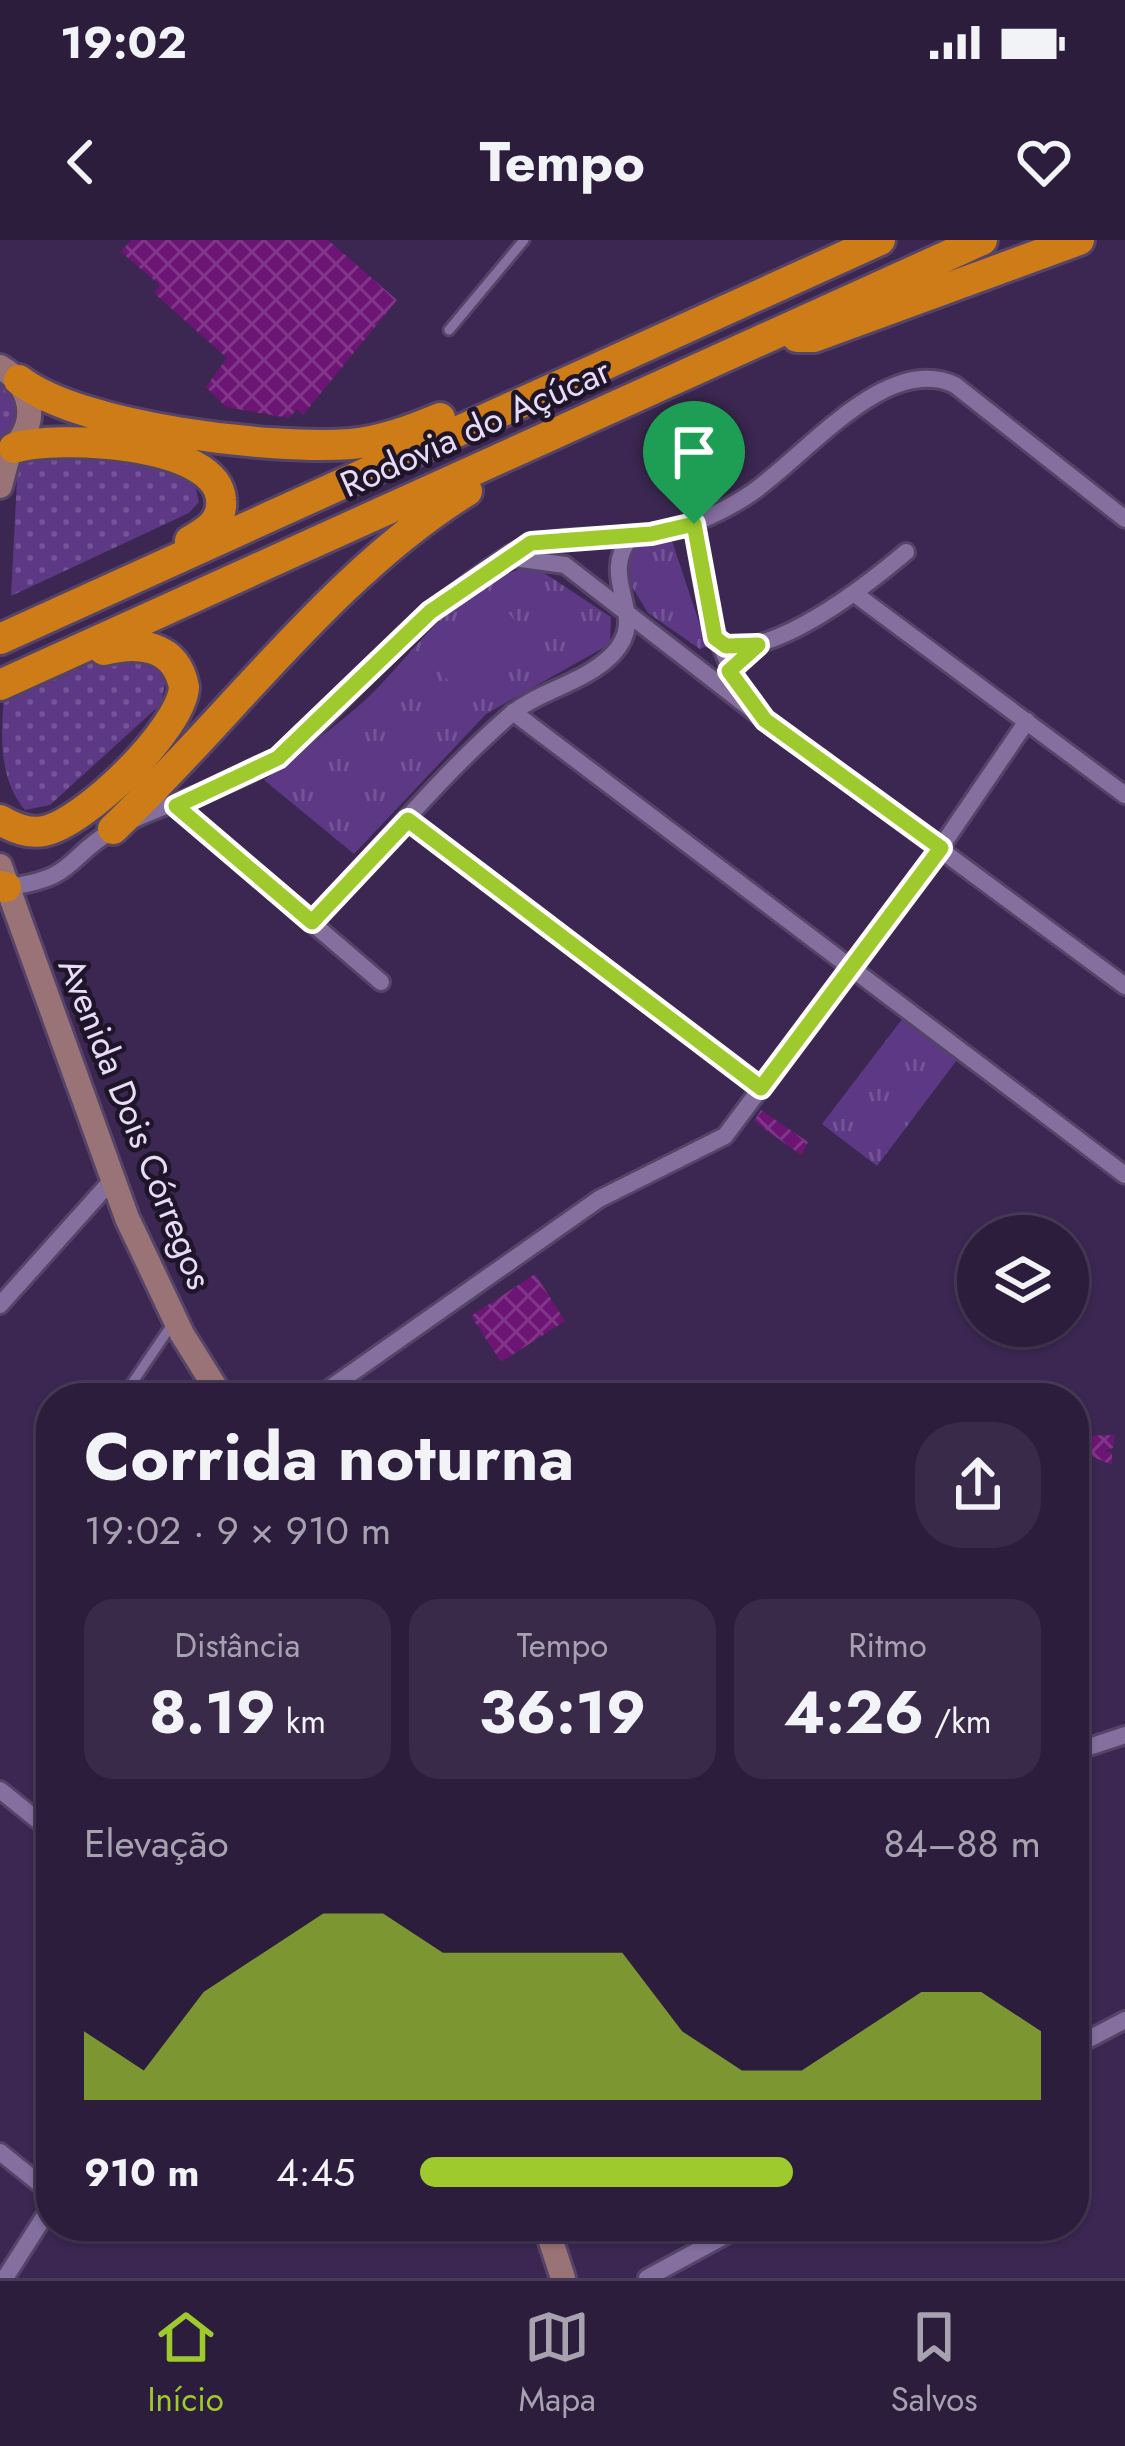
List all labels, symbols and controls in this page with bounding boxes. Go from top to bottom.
text: 19:02 [60,10,187,75]
text: Tempo [480,123,645,201]
icon: back [48,129,114,195]
icon: heart [1011,129,1077,195]
street label: Rodovia do Açúcar [332,344,619,510]
pin [643,401,745,524]
icon: arrive [661,419,727,485]
street label: Avenida Dois Córregos [46,950,226,1296]
map controls [957,1215,1089,1347]
button: layers [957,1215,1089,1347]
text: Corrida noturna [84,1409,574,1505]
button: share [915,1422,1041,1548]
text: 19:02 · 9 × 910 m [84,1502,391,1559]
text: Distância [175,1622,300,1669]
text: Tempo [517,1622,608,1669]
text: Ritmo [848,1622,927,1669]
text: 8.19 [149,1669,276,1756]
text: 36:19 [479,1669,646,1756]
text: 4:26 [784,1669,924,1756]
text: km [276,1698,326,1745]
text: /km [924,1698,991,1745]
text: Elevação [84,1815,229,1872]
text: 84–88 m [883,1815,1041,1872]
text: 910 m [84,2144,199,2201]
text: 4:45 [276,2144,355,2201]
tab: Início [147,2304,224,2423]
tab: Mapa [519,2304,596,2423]
tab: Salvos [891,2304,978,2423]

